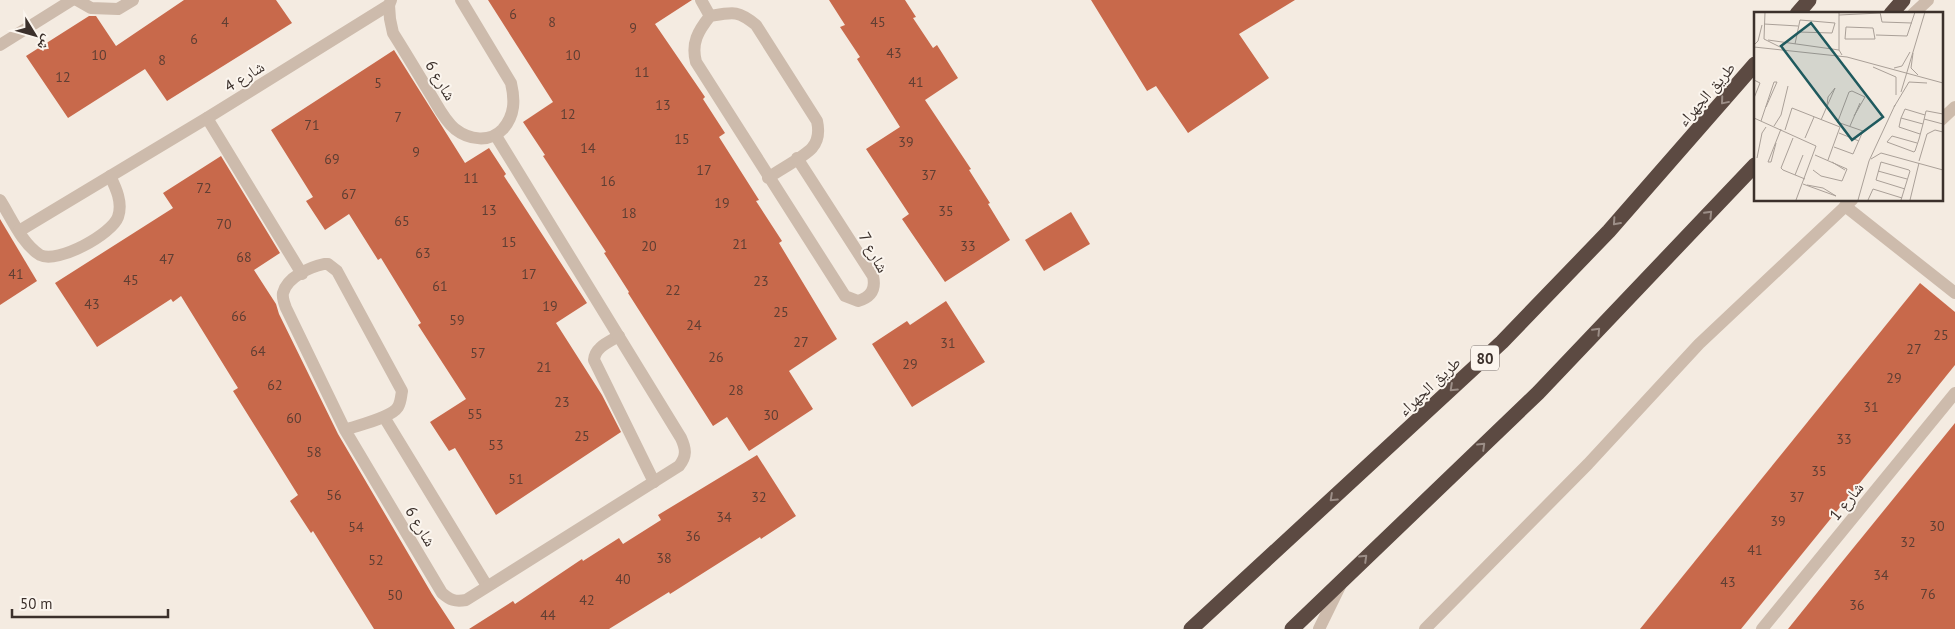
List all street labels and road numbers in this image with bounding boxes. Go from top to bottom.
street label: شارع 4 [220,56,268,97]
street label: شارع 6 [420,56,461,104]
street label: طريق الجهراء [1673,58,1740,131]
street label: شارع 7 [854,228,893,276]
road number: 80 [1471,346,1499,370]
street label: طريق الجهراء [1394,352,1465,421]
street label: شارع 1 [1825,478,1868,525]
street label: شارع 6 [400,502,441,550]

